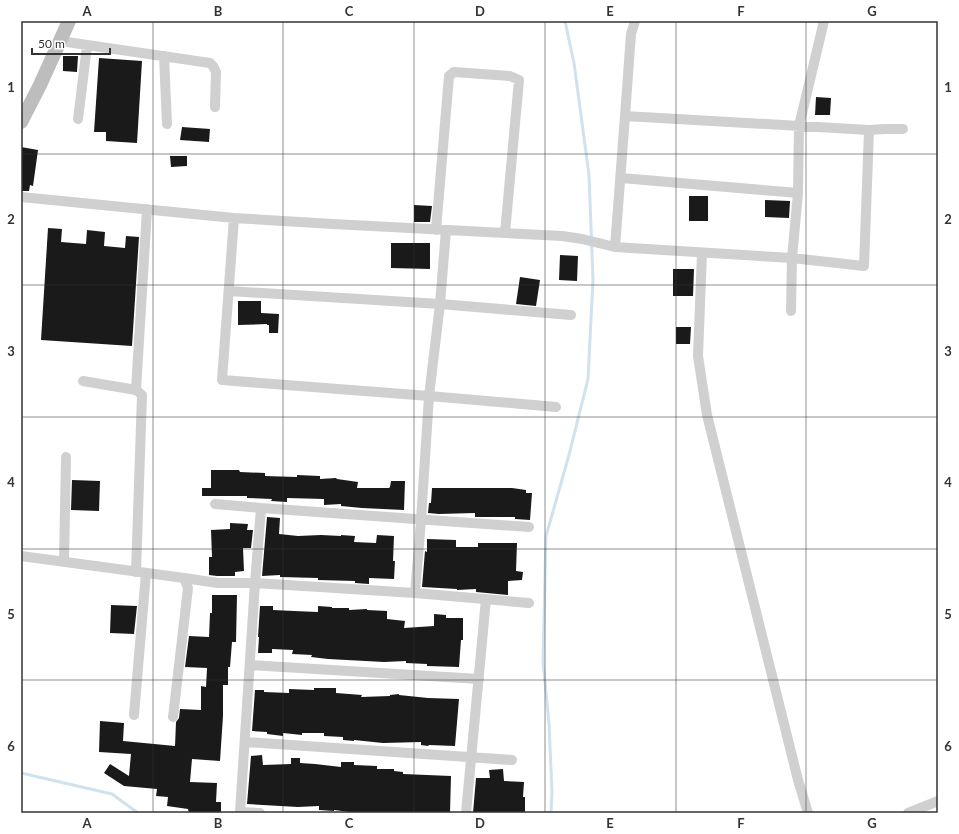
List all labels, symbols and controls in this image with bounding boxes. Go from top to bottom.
text: A [81,3,92,19]
text: B [214,3,223,19]
text: C [345,3,354,19]
text: D [475,3,485,19]
text: E [606,3,614,19]
text: F [737,3,745,19]
text: G [867,3,877,19]
scale bar [32,30,110,56]
text: 50 m [38,36,65,51]
text: 1 [7,79,15,95]
text: 1 [944,79,952,95]
text: 2 [7,211,15,227]
text: 2 [944,211,952,227]
text: 3 [7,343,15,359]
text: 3 [944,343,952,359]
text: 4 [7,474,15,490]
text: 4 [944,474,952,490]
text: 5 [7,606,15,622]
text: 5 [944,606,952,622]
text: 6 [7,738,15,754]
text: 6 [944,738,952,754]
text: A [81,815,92,831]
text: B [214,815,223,831]
text: C [345,815,354,831]
text: D [475,815,485,831]
text: E [606,815,614,831]
text: F [737,815,745,831]
text: G [867,815,877,831]

